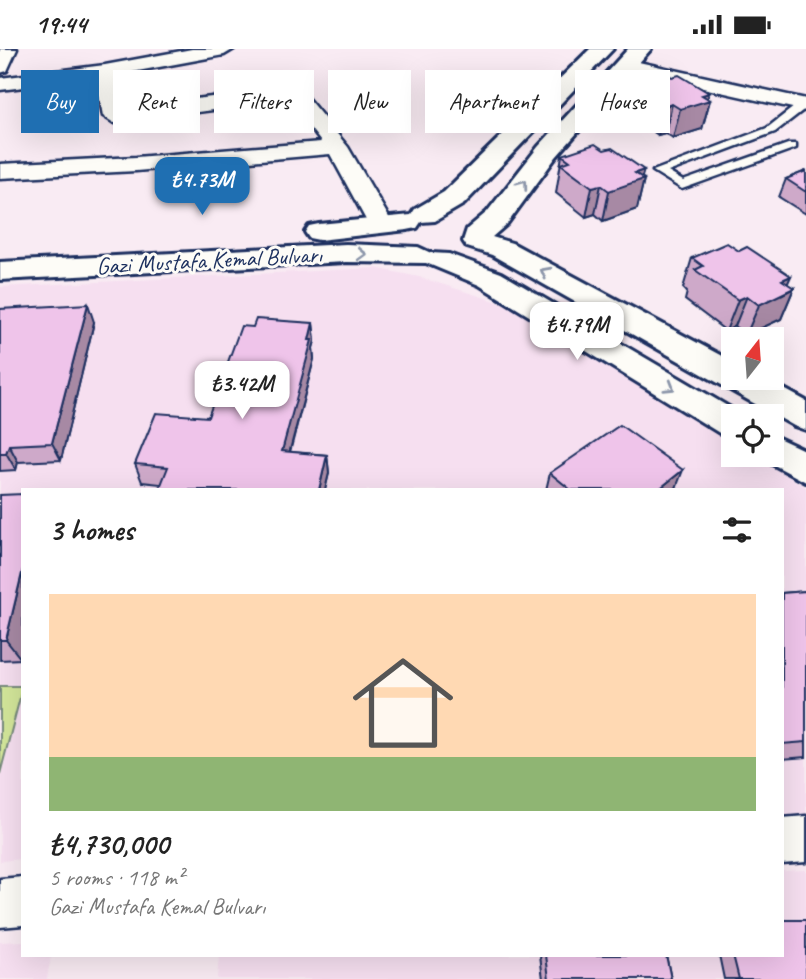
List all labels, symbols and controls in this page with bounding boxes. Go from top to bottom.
text: 19:44 [35,8,87,41]
chip: Buy [21,70,99,133]
chip: Rent [113,70,200,133]
chip: Filters [214,70,314,133]
chip: New [328,70,411,133]
chip: Apartment [425,70,561,133]
chip: House [575,70,670,133]
pin: ₺4.73M [145,157,259,217]
text: ₺4.73M [171,165,233,194]
one-way arrow [514,180,527,192]
street label: Gazi Mustafa Kemal Bulvarı [96,239,324,281]
one-way arrow [357,246,368,261]
one-way arrow [539,267,552,280]
pin: ₺4.79M [520,303,634,362]
text: ₺4.79M [546,310,608,339]
north arrow [721,327,784,390]
map controls [721,327,784,467]
pin: ₺3.42M [185,361,299,421]
text: ₺3.42M [211,369,273,398]
one-way arrow [663,379,676,392]
button: locate [721,404,784,467]
text: 3 homes [49,511,134,549]
icon: filters [718,511,756,549]
icon: home [340,640,466,766]
text: ₺4,730,000 [49,825,169,863]
text: 5 rooms · 118 m² [49,863,184,892]
text: Gazi Mustafa Kemal Bulvarı [49,892,265,921]

